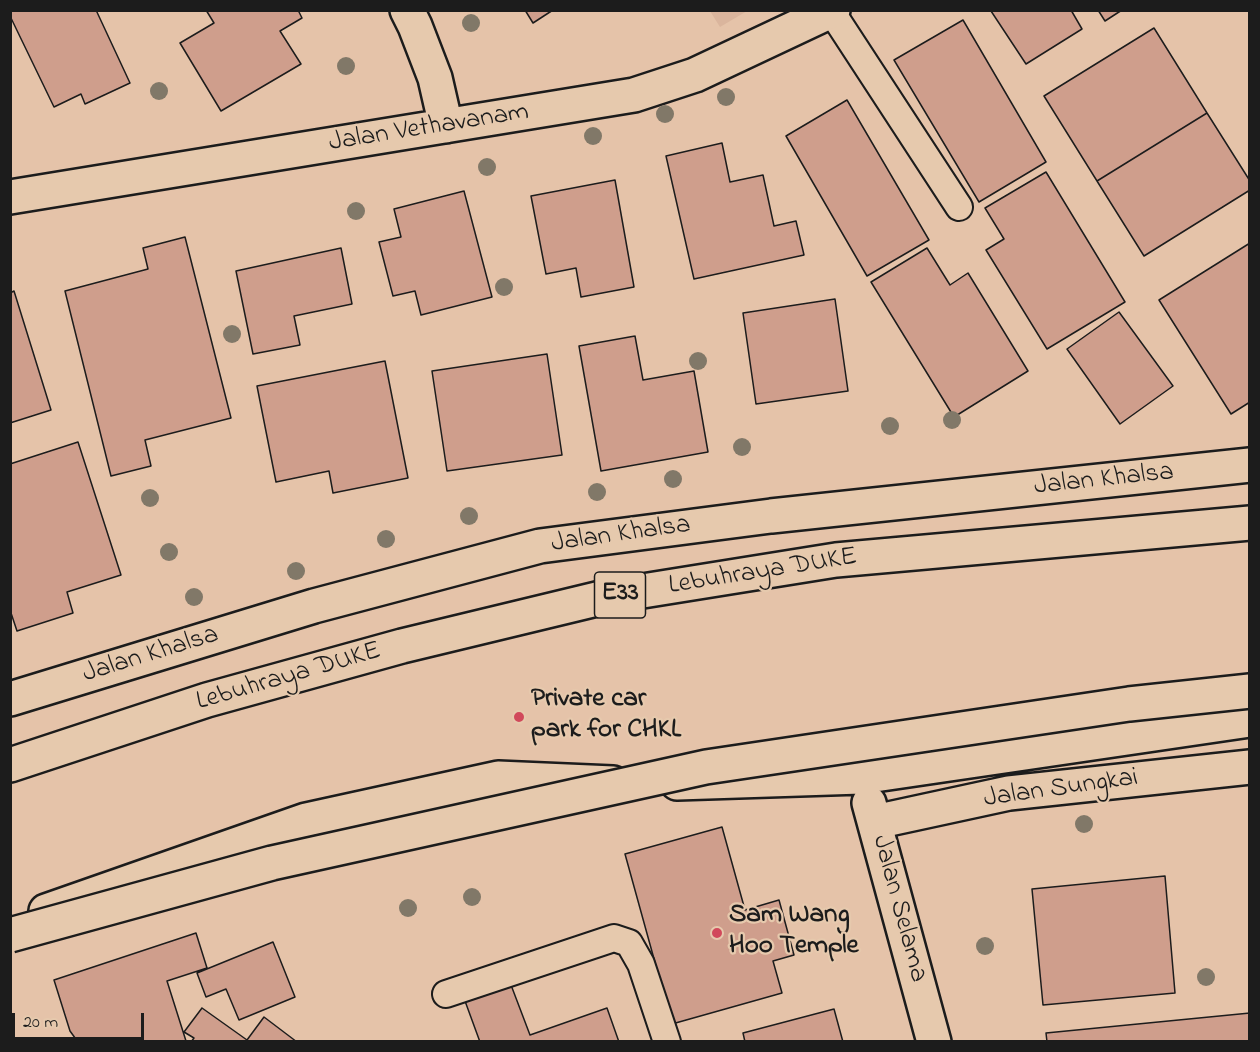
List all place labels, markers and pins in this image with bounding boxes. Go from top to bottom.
place label: Private car park for CHKL [531,685,681,748]
marker: Private car park for CHKL [512,710,526,724]
place label: Sam Wang Hoo Temple [729,901,859,964]
marker: Sam Wang Hoo Temple [710,926,724,940]

